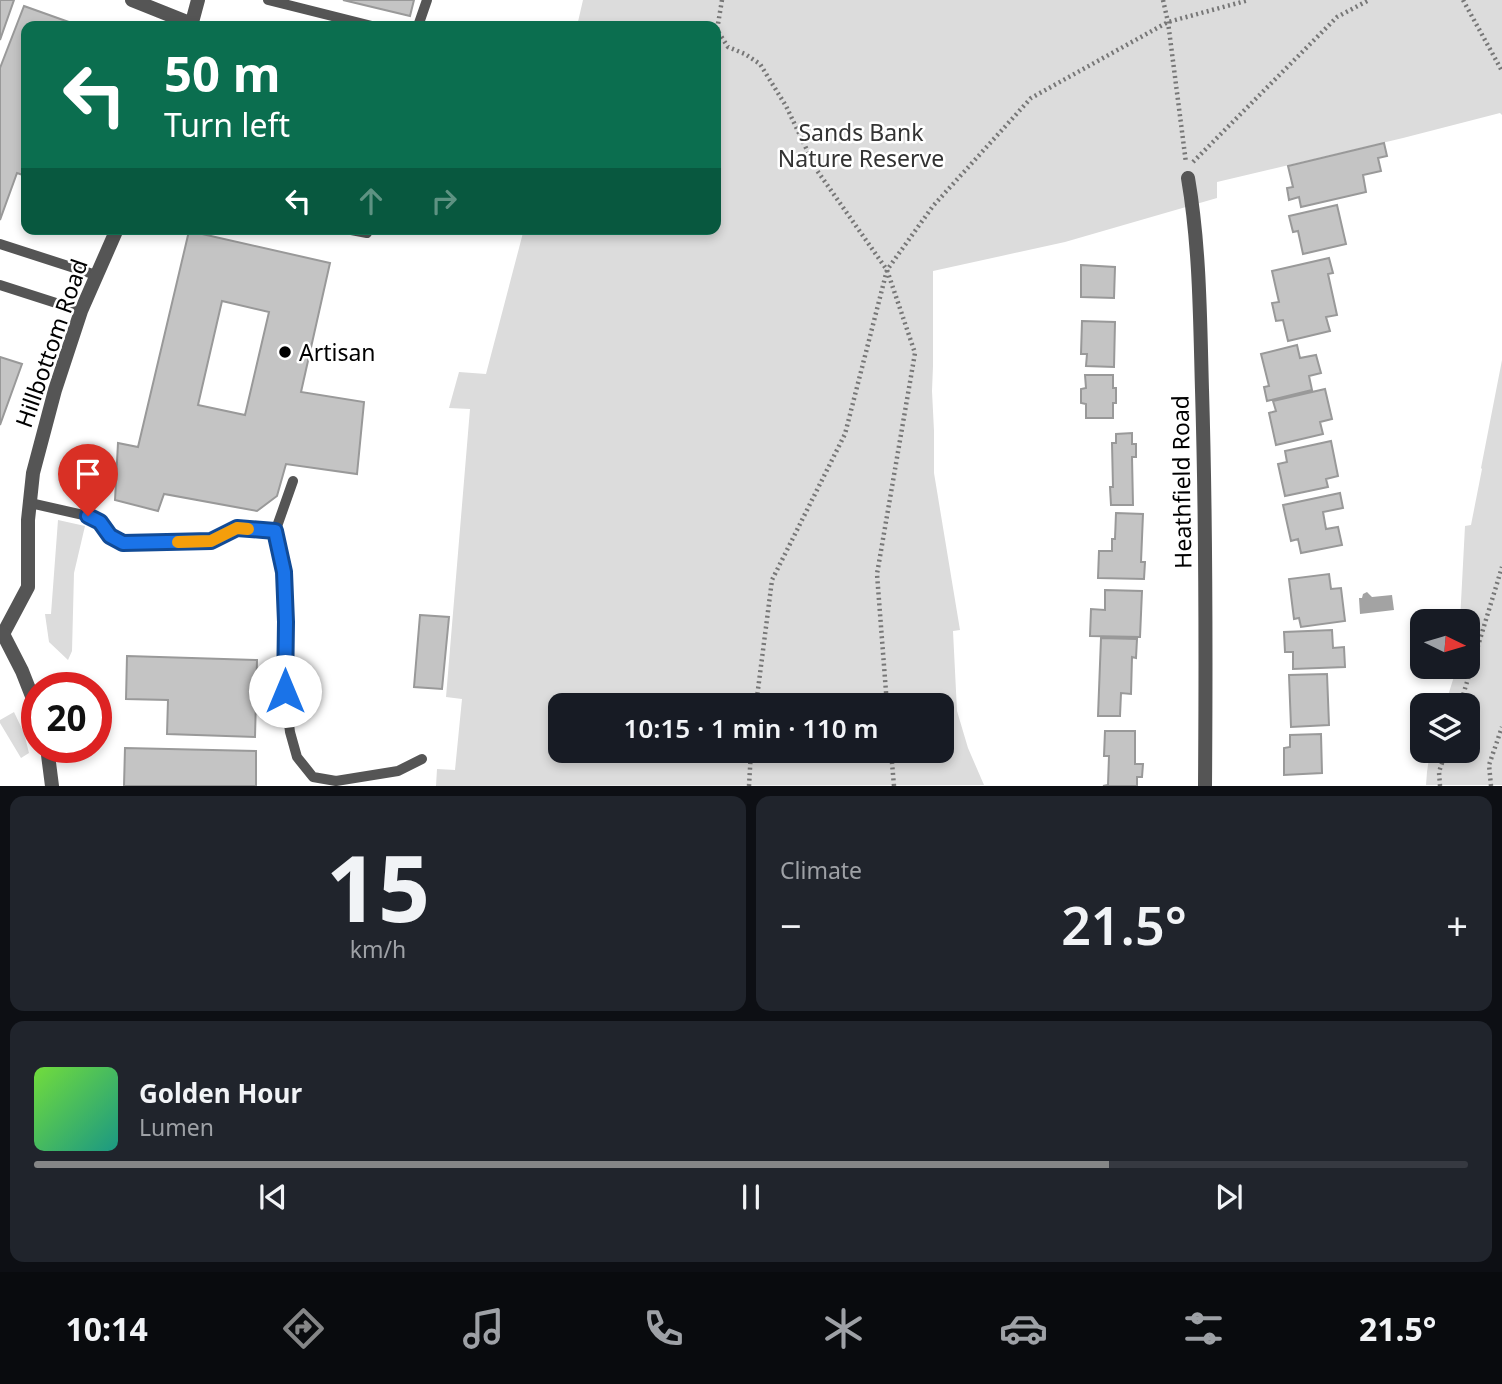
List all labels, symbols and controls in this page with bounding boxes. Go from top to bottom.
text: 50 m [164,40,281,106]
icon: left [49,49,140,140]
text: Turn left [164,103,290,146]
park label: Sands Bank Nature Reserve [778,116,944,174]
icon: left [279,182,317,220]
icon: ahead [352,182,390,220]
icon: right [425,182,463,220]
street label: Hillbottom Road [7,254,95,432]
place label: Artisan [299,336,376,368]
marker: Artisan [277,344,293,360]
street label: Heathfield Road [1163,395,1199,569]
pin [58,444,118,516]
icon: arrive [69,455,107,493]
north arrow [1410,609,1480,679]
map controls [1410,609,1480,763]
position arrow [248,654,322,728]
speed limit sign: 20 [21,672,112,763]
button: layers [1410,693,1480,763]
text: 10:15 · 1 min · 110 m [624,710,878,746]
text: 15 [326,825,430,949]
text: Climate [780,854,862,886]
text: 21.5° [1061,889,1187,960]
text: − [780,899,802,951]
text: + [1446,899,1468,951]
text: km/h [350,933,406,965]
text: Golden Hour [139,1075,302,1111]
text: Lumen [139,1111,214,1143]
icon: previous [254,1178,292,1216]
icon: pause [732,1178,770,1216]
icon: next [1210,1178,1248,1216]
icon: directions [279,1304,328,1353]
icon: music [459,1304,508,1353]
icon: phone [639,1304,688,1353]
icon: climate [819,1304,868,1353]
icon: car [999,1304,1048,1353]
icon: filters [1179,1304,1228,1353]
text: 10:14 [66,1307,148,1350]
text: 21.5° [1359,1307,1436,1350]

